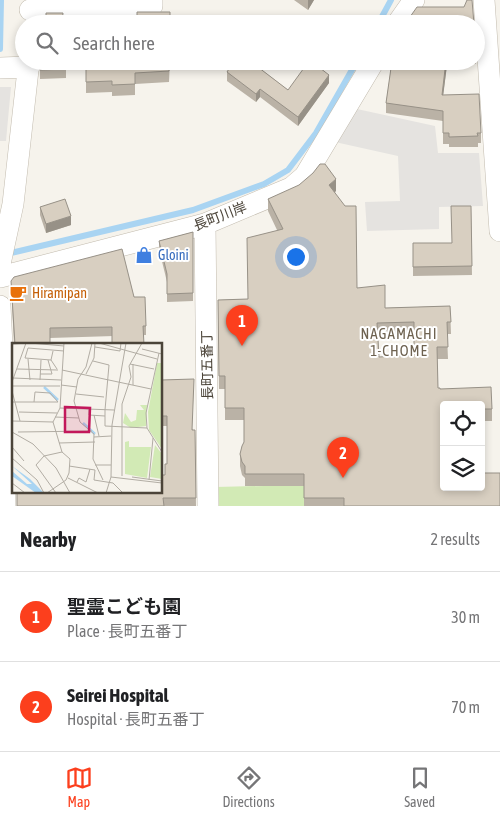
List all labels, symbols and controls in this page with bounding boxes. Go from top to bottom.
search box [15,15,485,70]
icon: search [33,29,61,57]
text: Search here [73,32,155,54]
street label: 長町川岸 [191,198,249,234]
your location [283,244,309,270]
shop icon: Gloini [134,245,154,265]
place label: Gloini [158,247,189,263]
cafe icon: Hiramipan [8,283,28,303]
place label: Hiramipan [32,285,87,301]
pin: 1 [226,305,258,346]
district label: NAGAMACHI 1-CHOME [360,325,438,359]
street label: 長町五番丁 [198,330,216,400]
inset map [12,343,162,493]
map controls [440,401,485,491]
button: locate [440,401,485,446]
pin: 2 [327,437,359,478]
button: layers [440,446,485,491]
text: Nearby [20,527,76,551]
text: 2 results [430,530,480,548]
text: 聖霊こども園 [67,595,181,617]
text: 1 [32,608,40,626]
text: 30 m [451,608,480,626]
text: Place · 長町五番丁 [67,622,188,640]
text: Seirei Hospital [67,684,169,706]
text: 2 [32,698,40,716]
text: 70 m [451,698,480,716]
text: Hospital · 長町五番丁 [67,710,205,728]
tab: Map [65,764,93,810]
tab: Directions [222,764,275,810]
tab: Saved [404,764,435,810]

